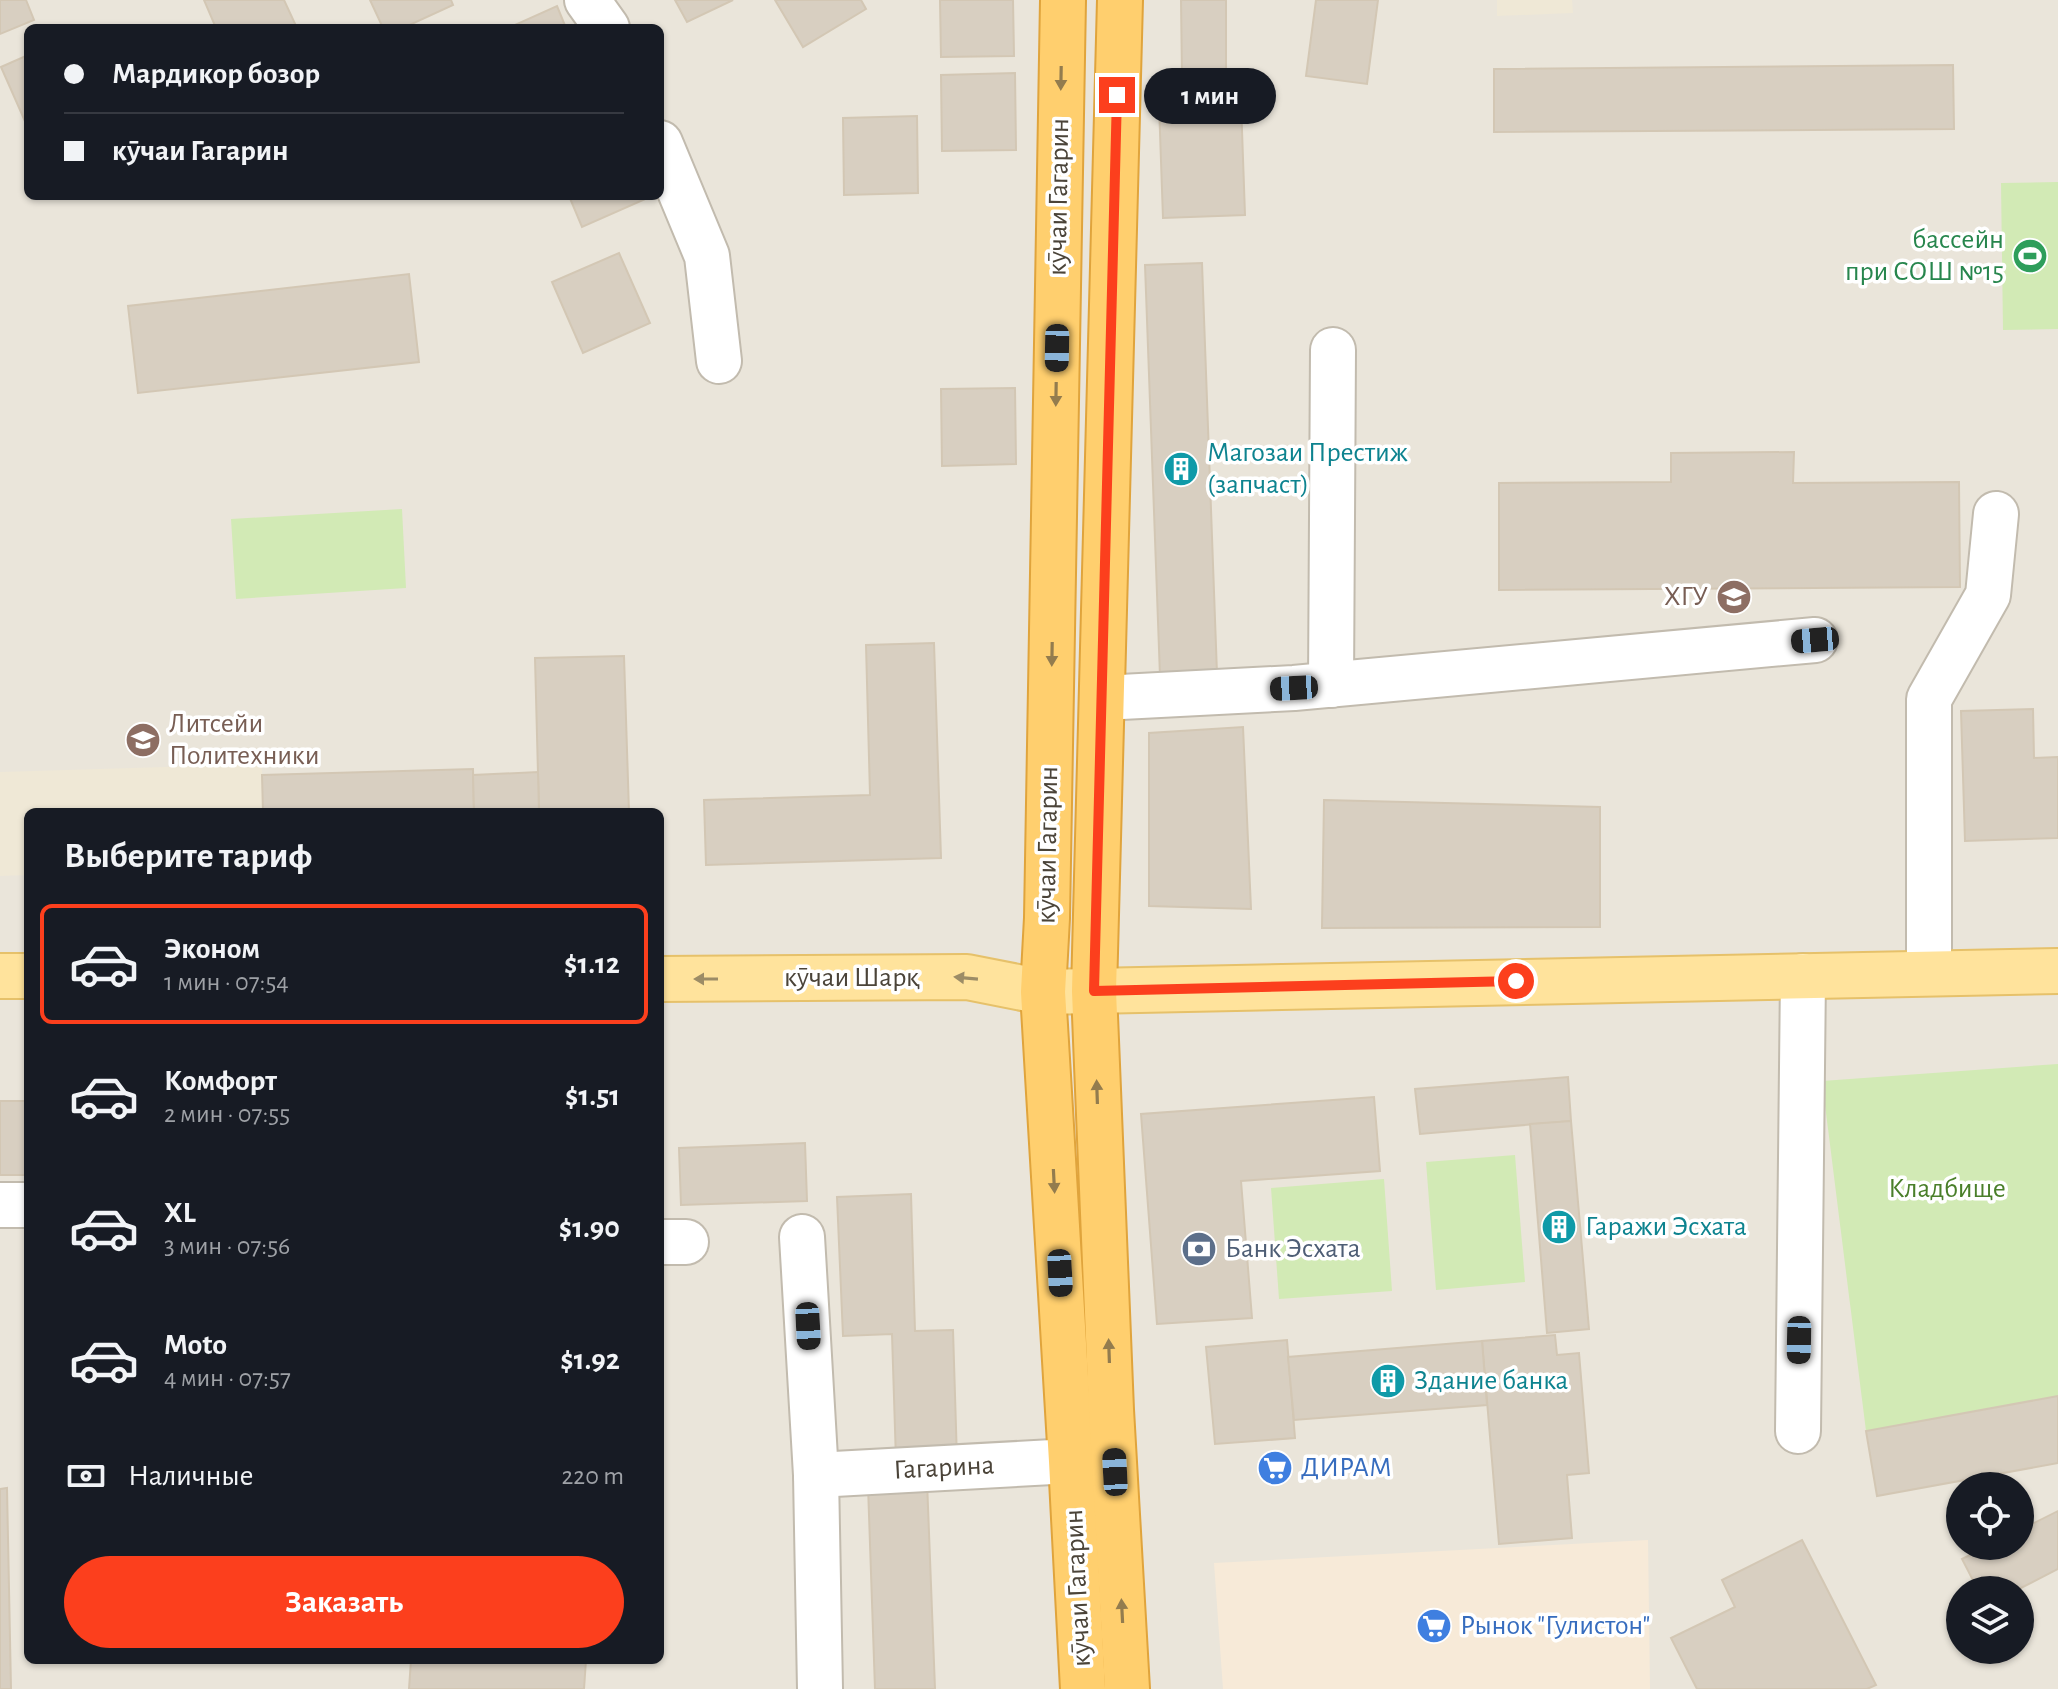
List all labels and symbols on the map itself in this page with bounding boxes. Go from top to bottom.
one-way arrow [1055,66,1068,91]
callout: 1 мин [1145,67,1277,123]
route end [1099,77,1135,113]
street label: кӯчаи Гагарин [1044,118,1074,276]
place label: бассейн при СОШ №15 [1845,226,2004,286]
sports icon: бассейн при СОШ №15 [2011,237,2049,275]
car [1045,324,1069,372]
one-way arrow [1050,382,1062,407]
place label: Магозаи Престиж (запчаст) [1207,439,1408,499]
building icon: Магозаи Престиж (запчаст) [1162,450,1200,488]
school or university icon: ХГУ [1715,578,1753,616]
place label: ХГУ [1664,583,1708,611]
car [1790,626,1840,654]
one-way arrow [1046,642,1058,667]
car [1269,675,1319,701]
place label: Литсейи Политехники [169,710,320,770]
school or university icon: Литсейи Политехники [124,721,162,759]
street label: кӯчаи Гагарин [1033,766,1063,924]
route start [1498,963,1534,999]
street label: кӯчаи Шарқ [784,964,920,992]
one-way arrow [953,972,978,985]
one-way arrow [693,973,718,985]
one-way arrow [1091,1079,1104,1104]
one-way arrow [1048,1169,1061,1194]
park label: Кладбище [1888,1175,2006,1203]
building icon: Гаражи Эсхата [1540,1208,1578,1246]
place label: Гаражи Эсхата [1585,1213,1747,1241]
bank icon: Банк Эсхата [1180,1230,1218,1268]
place label: Банк Эсхата [1225,1235,1361,1263]
car [1047,1248,1073,1298]
car [795,1301,821,1351]
car [1787,1316,1811,1364]
one-way arrow [1102,1338,1115,1364]
building icon: Здание банка [1369,1362,1407,1400]
place label: Здание банка [1414,1367,1568,1395]
car [1102,1447,1128,1497]
supermarket icon: ДИРАМ [1256,1449,1294,1487]
street label: Гагарина [893,1451,995,1485]
place label: ДИРАМ [1301,1454,1392,1482]
street label: кӯчаи Гагарин [1060,1508,1096,1668]
one-way arrow [1116,1598,1129,1623]
supermarket icon: Рынок "Гулистон" [1415,1607,1453,1645]
place label: Рынок "Гулистон" [1460,1612,1650,1640]

